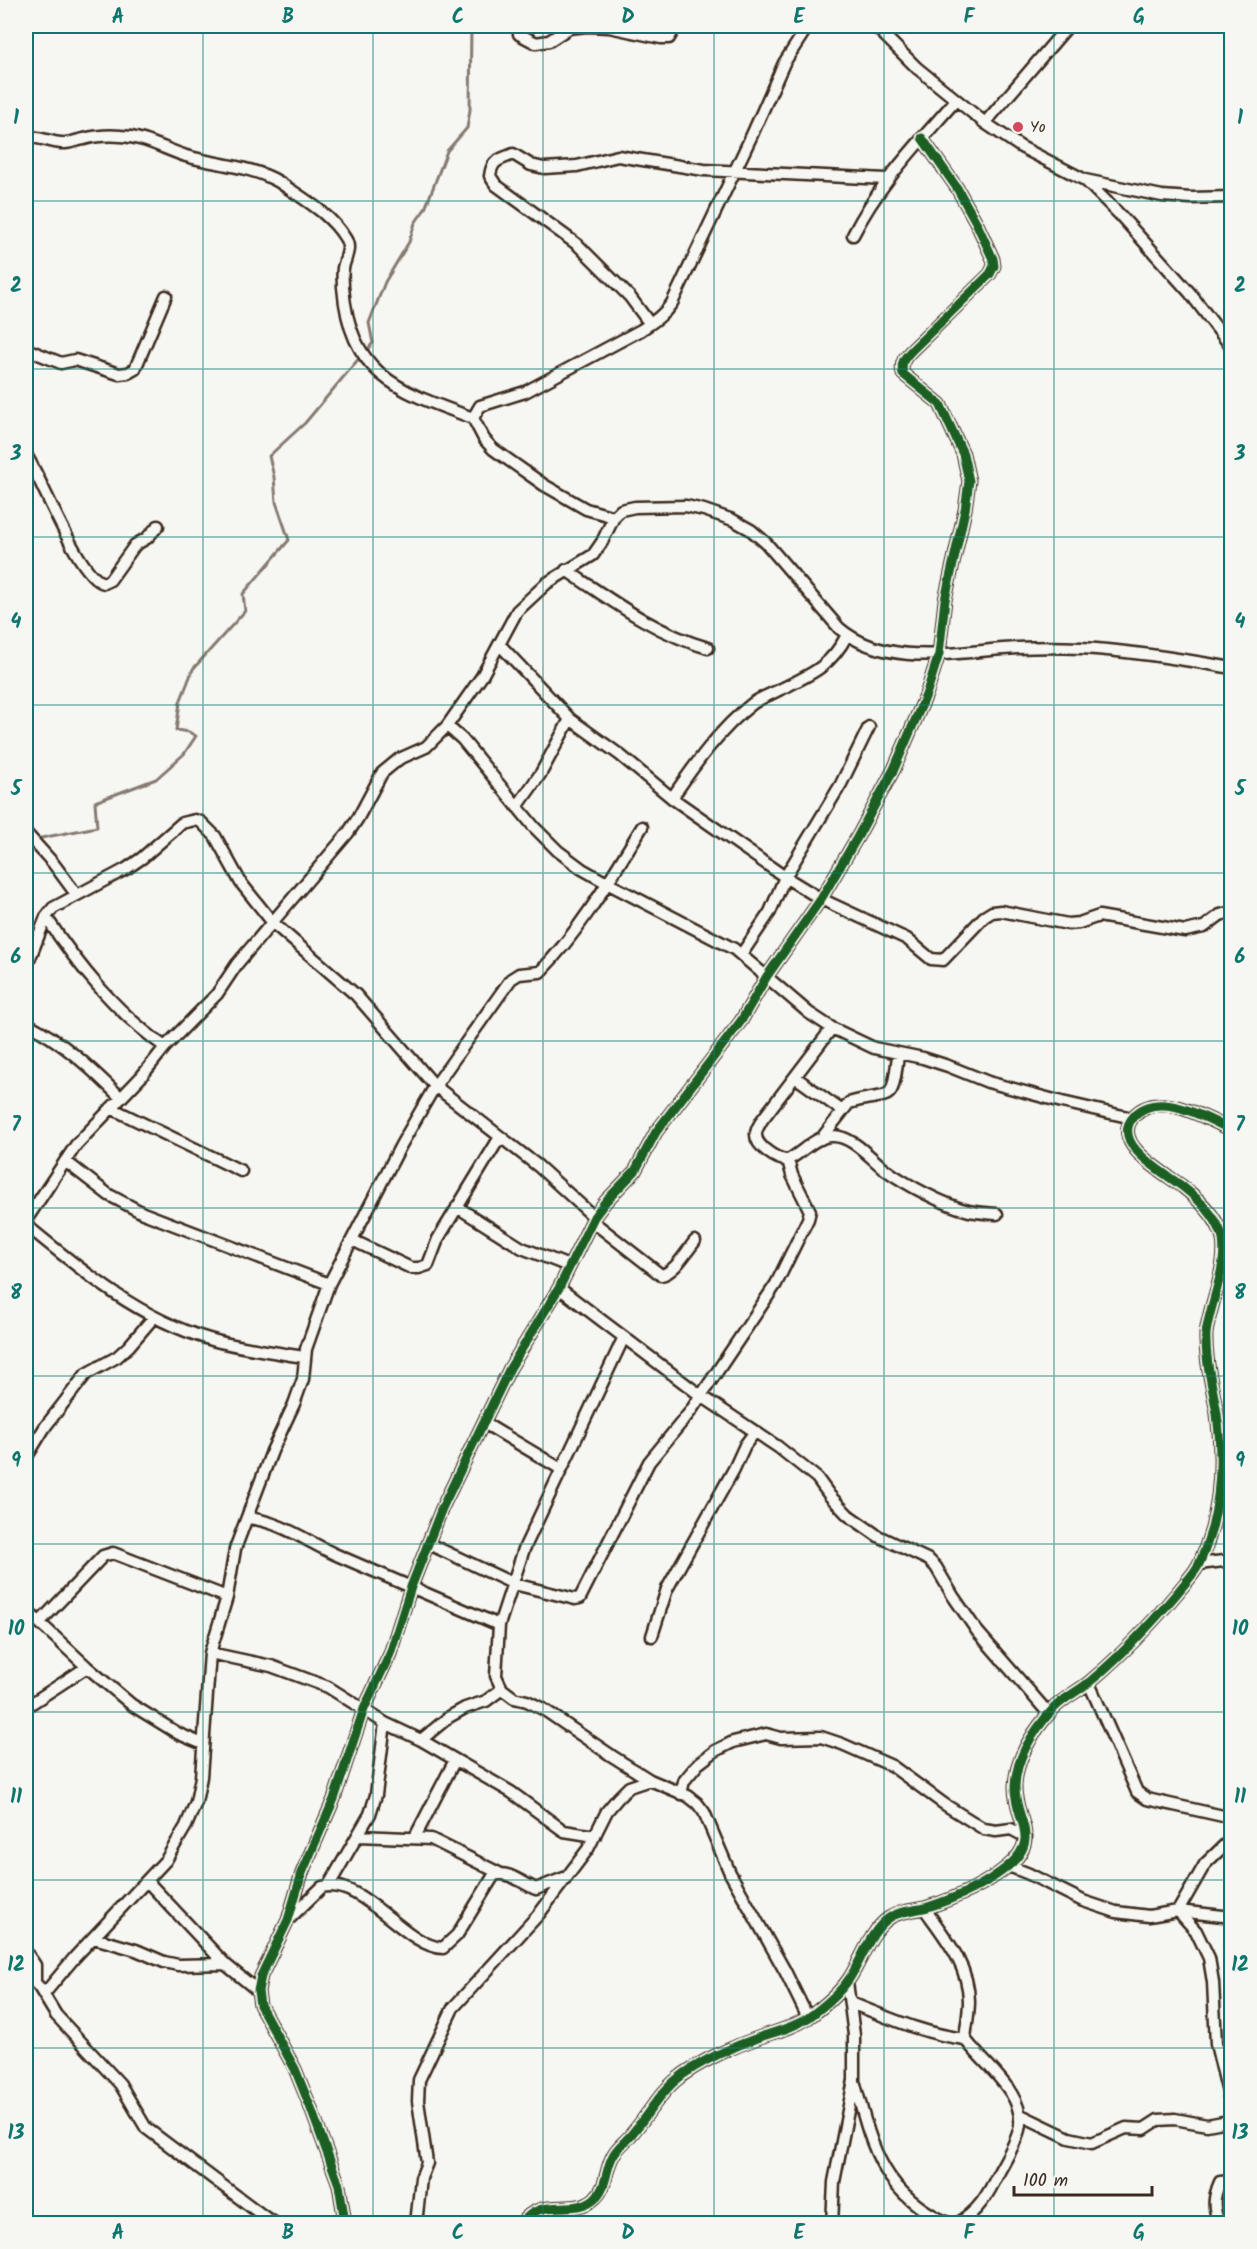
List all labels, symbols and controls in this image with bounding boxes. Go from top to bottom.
text: A [112,2,124,34]
text: B [282,2,294,34]
text: C [452,2,464,34]
text: D [621,2,635,34]
text: E [793,2,805,34]
text: F [964,2,976,34]
text: G [1133,2,1145,34]
text: 1 [13,103,19,135]
text: 1 [1237,103,1243,135]
place label: Yo [1030,116,1046,140]
marker: Yo [1011,120,1025,134]
text: 2 [10,271,22,303]
text: 2 [1234,271,1246,303]
text: 3 [10,439,22,471]
text: 3 [1234,439,1246,471]
text: 4 [11,607,22,639]
text: 4 [1235,607,1246,639]
text: 5 [10,774,23,806]
text: 5 [1234,774,1247,806]
text: 6 [11,942,22,974]
text: 6 [1235,942,1246,974]
text: 7 [11,1110,21,1142]
text: 7 [1235,1110,1245,1142]
text: 8 [10,1278,22,1310]
text: 8 [1234,1278,1246,1310]
text: 9 [11,1446,21,1478]
text: 9 [1235,1446,1245,1478]
text: 10 [8,1614,25,1646]
text: 10 [1232,1614,1249,1646]
text: 11 [10,1782,22,1814]
text: 11 [1234,1782,1246,1814]
text: 12 [7,1950,25,1982]
text: 12 [1231,1950,1249,1982]
text: 13 [8,2118,25,2150]
text: 13 [1232,2118,1249,2150]
scale bar [1014,2159,1152,2197]
text: 100 m [1023,2167,1068,2196]
text: A [112,2218,124,2249]
text: B [282,2218,294,2249]
text: C [452,2218,464,2249]
text: D [621,2218,635,2249]
text: E [793,2218,805,2249]
text: F [964,2218,976,2249]
text: G [1133,2218,1145,2249]

